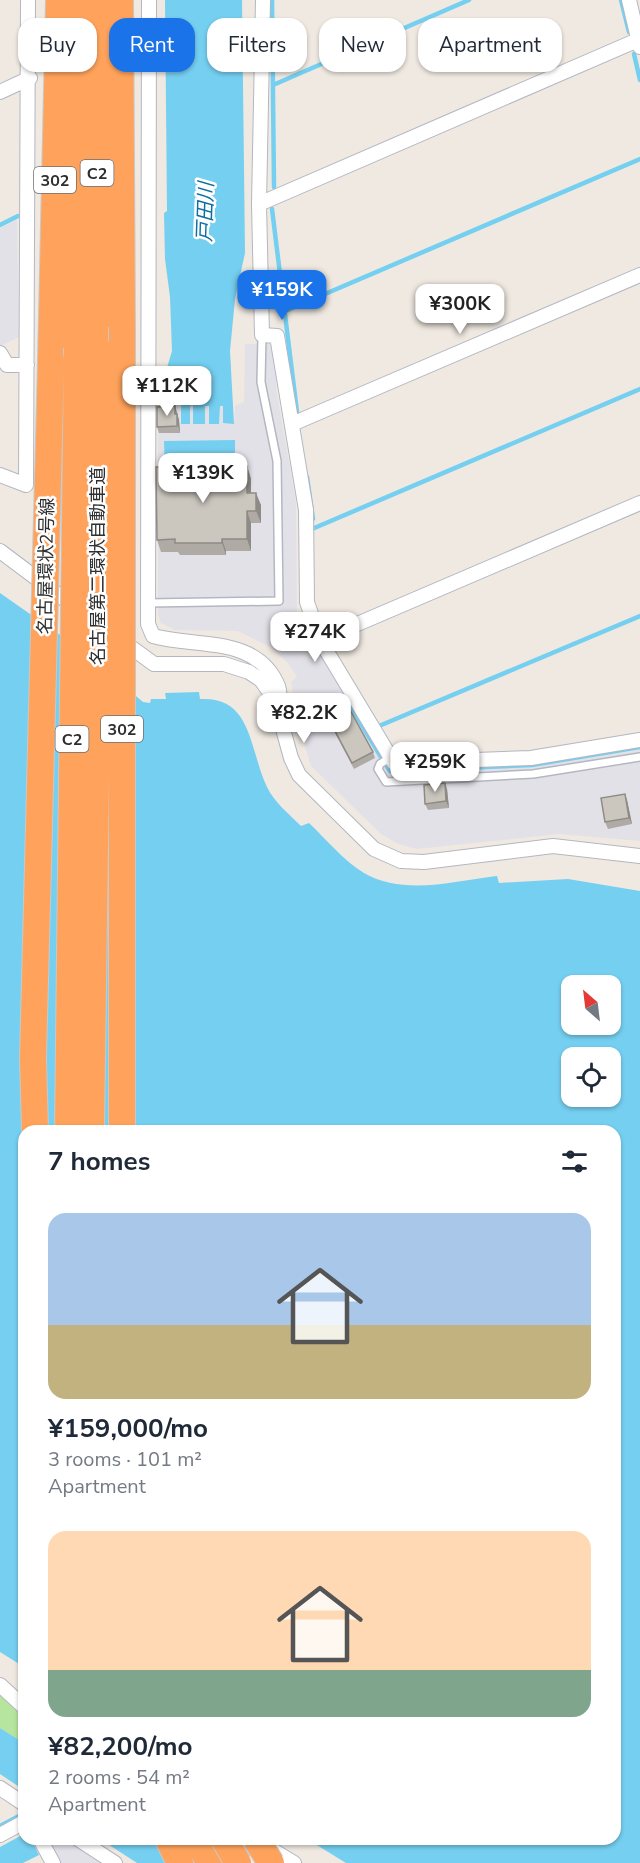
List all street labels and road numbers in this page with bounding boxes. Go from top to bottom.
road number: C2 [80,160,114,186]
road number: 302 [34,167,76,193]
street label: 名古屋第二環状自動車道 [86,467,110,665]
street label: 名古屋環状2号線 [33,497,59,635]
road number: 302 [101,716,143,742]
road number: C2 [56,726,88,752]

